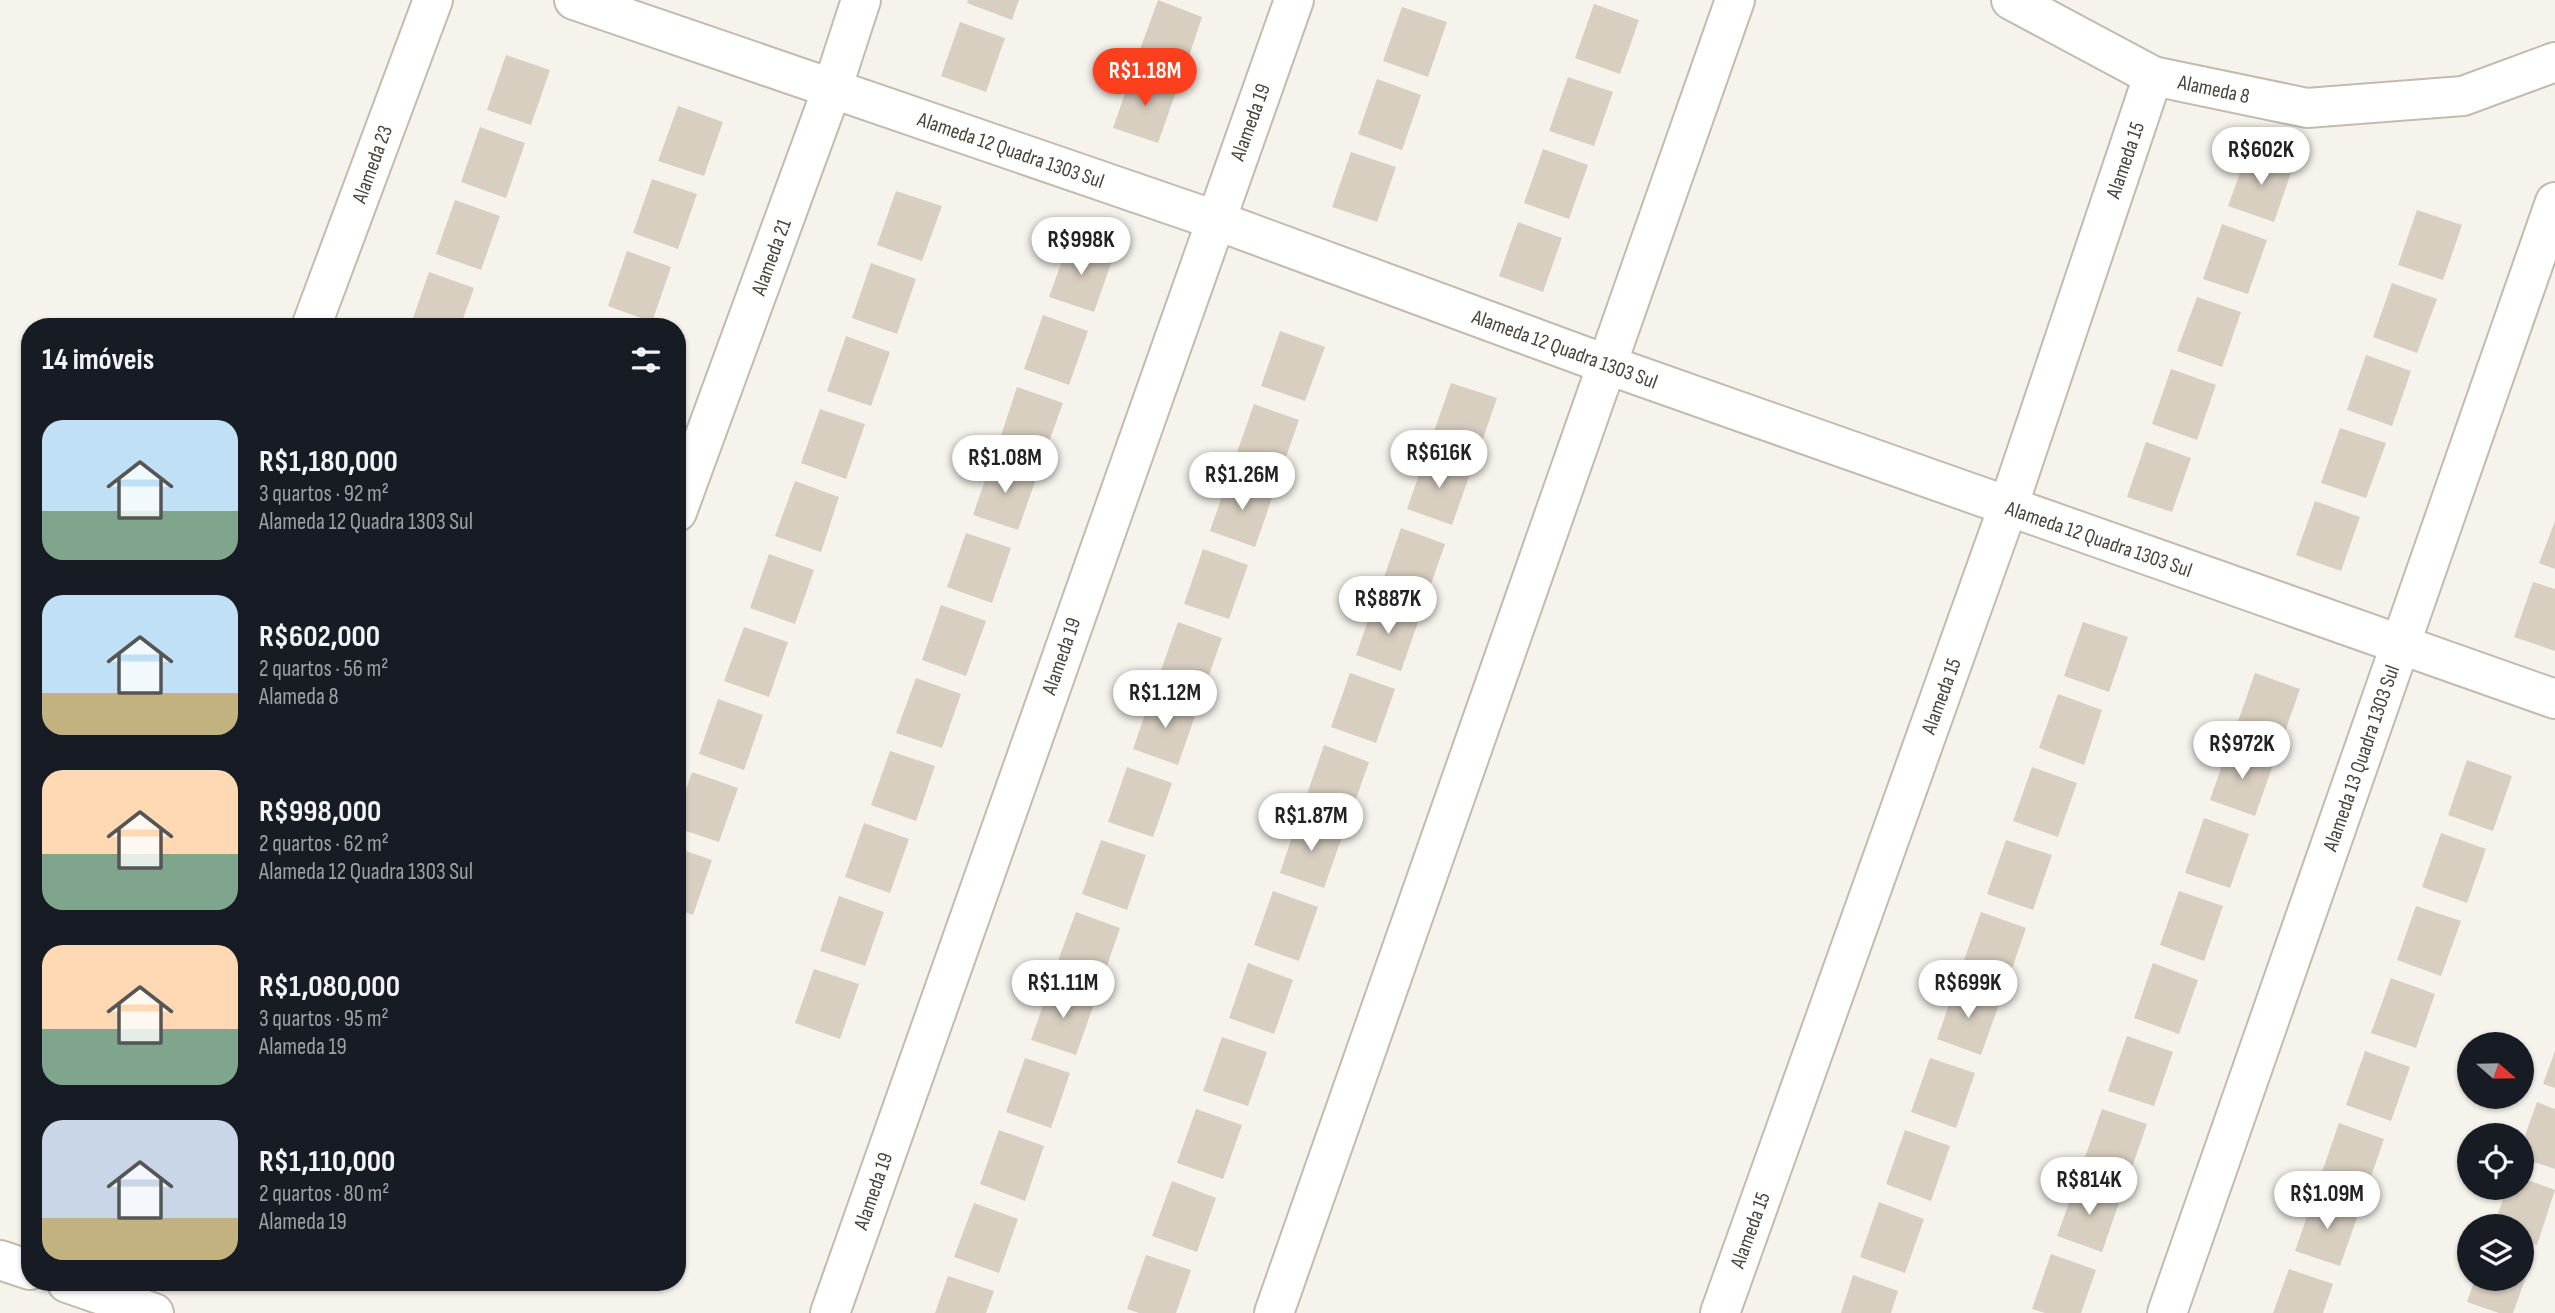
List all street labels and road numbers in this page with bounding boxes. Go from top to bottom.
street label: Alameda 8 [2175,70,2252,109]
street label: Alameda 19 [1225,80,1276,165]
street label: Alameda 12 Quadra 1303 Sul [913,107,1107,194]
street label: Alameda 15 [2100,119,2150,203]
street label: Alameda 23 [347,122,398,207]
street label: Alameda 21 [746,215,797,300]
street label: Alameda 12 Quadra 1303 Sul [1468,304,1661,395]
street label: Alameda 12 Quadra 1303 Sul [2001,496,2195,583]
street label: Alameda 19 [1036,614,1086,699]
street label: Alameda 15 [1916,655,1967,739]
street label: Alameda 13 Quadra 1303 Sul [2318,662,2405,855]
street label: Alameda 19 [848,1149,898,1234]
street label: Alameda 15 [1725,1189,1776,1273]

